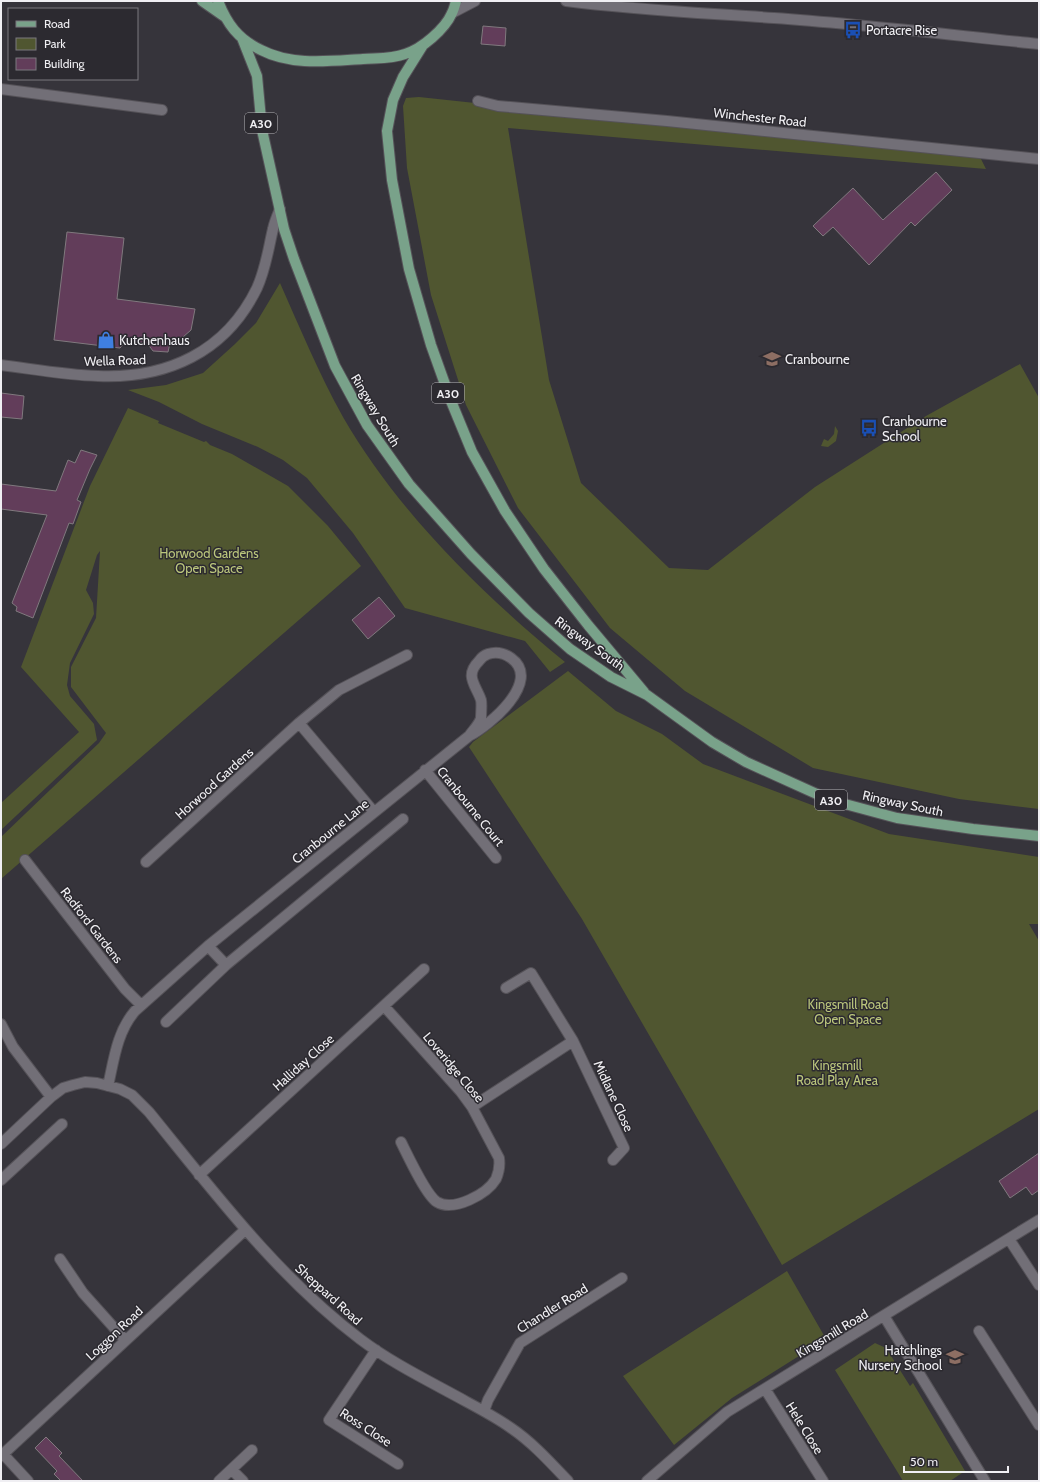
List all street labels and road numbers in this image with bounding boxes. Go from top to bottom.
street label: Winchester Road [713,104,807,130]
road number: A30 [245,113,277,133]
street label: Wella Road [84,351,146,369]
street label: Ringway South [348,371,404,449]
road number: A30 [432,383,464,403]
street label: Ringway South [552,612,628,674]
street label: Horwood Gardens [172,743,257,822]
street label: Cranbourne Court [434,763,508,850]
street label: Ringway South [861,787,945,819]
road number: A30 [815,790,847,810]
street label: Cranbourne Lane [288,795,372,867]
street label: Radford Gardens [57,884,127,967]
street label: Loveridge Close [420,1029,488,1106]
street label: Halliday Close [269,1030,337,1094]
street label: Midlane Close [591,1058,638,1134]
street label: Sheppard Road [292,1260,366,1328]
street label: Chandler Road [514,1280,590,1336]
street label: Loggon Road [82,1303,146,1363]
street label: Kingsmill Road [793,1305,871,1361]
street label: Hele Close [783,1399,827,1457]
street label: Ross Close [337,1404,395,1450]

